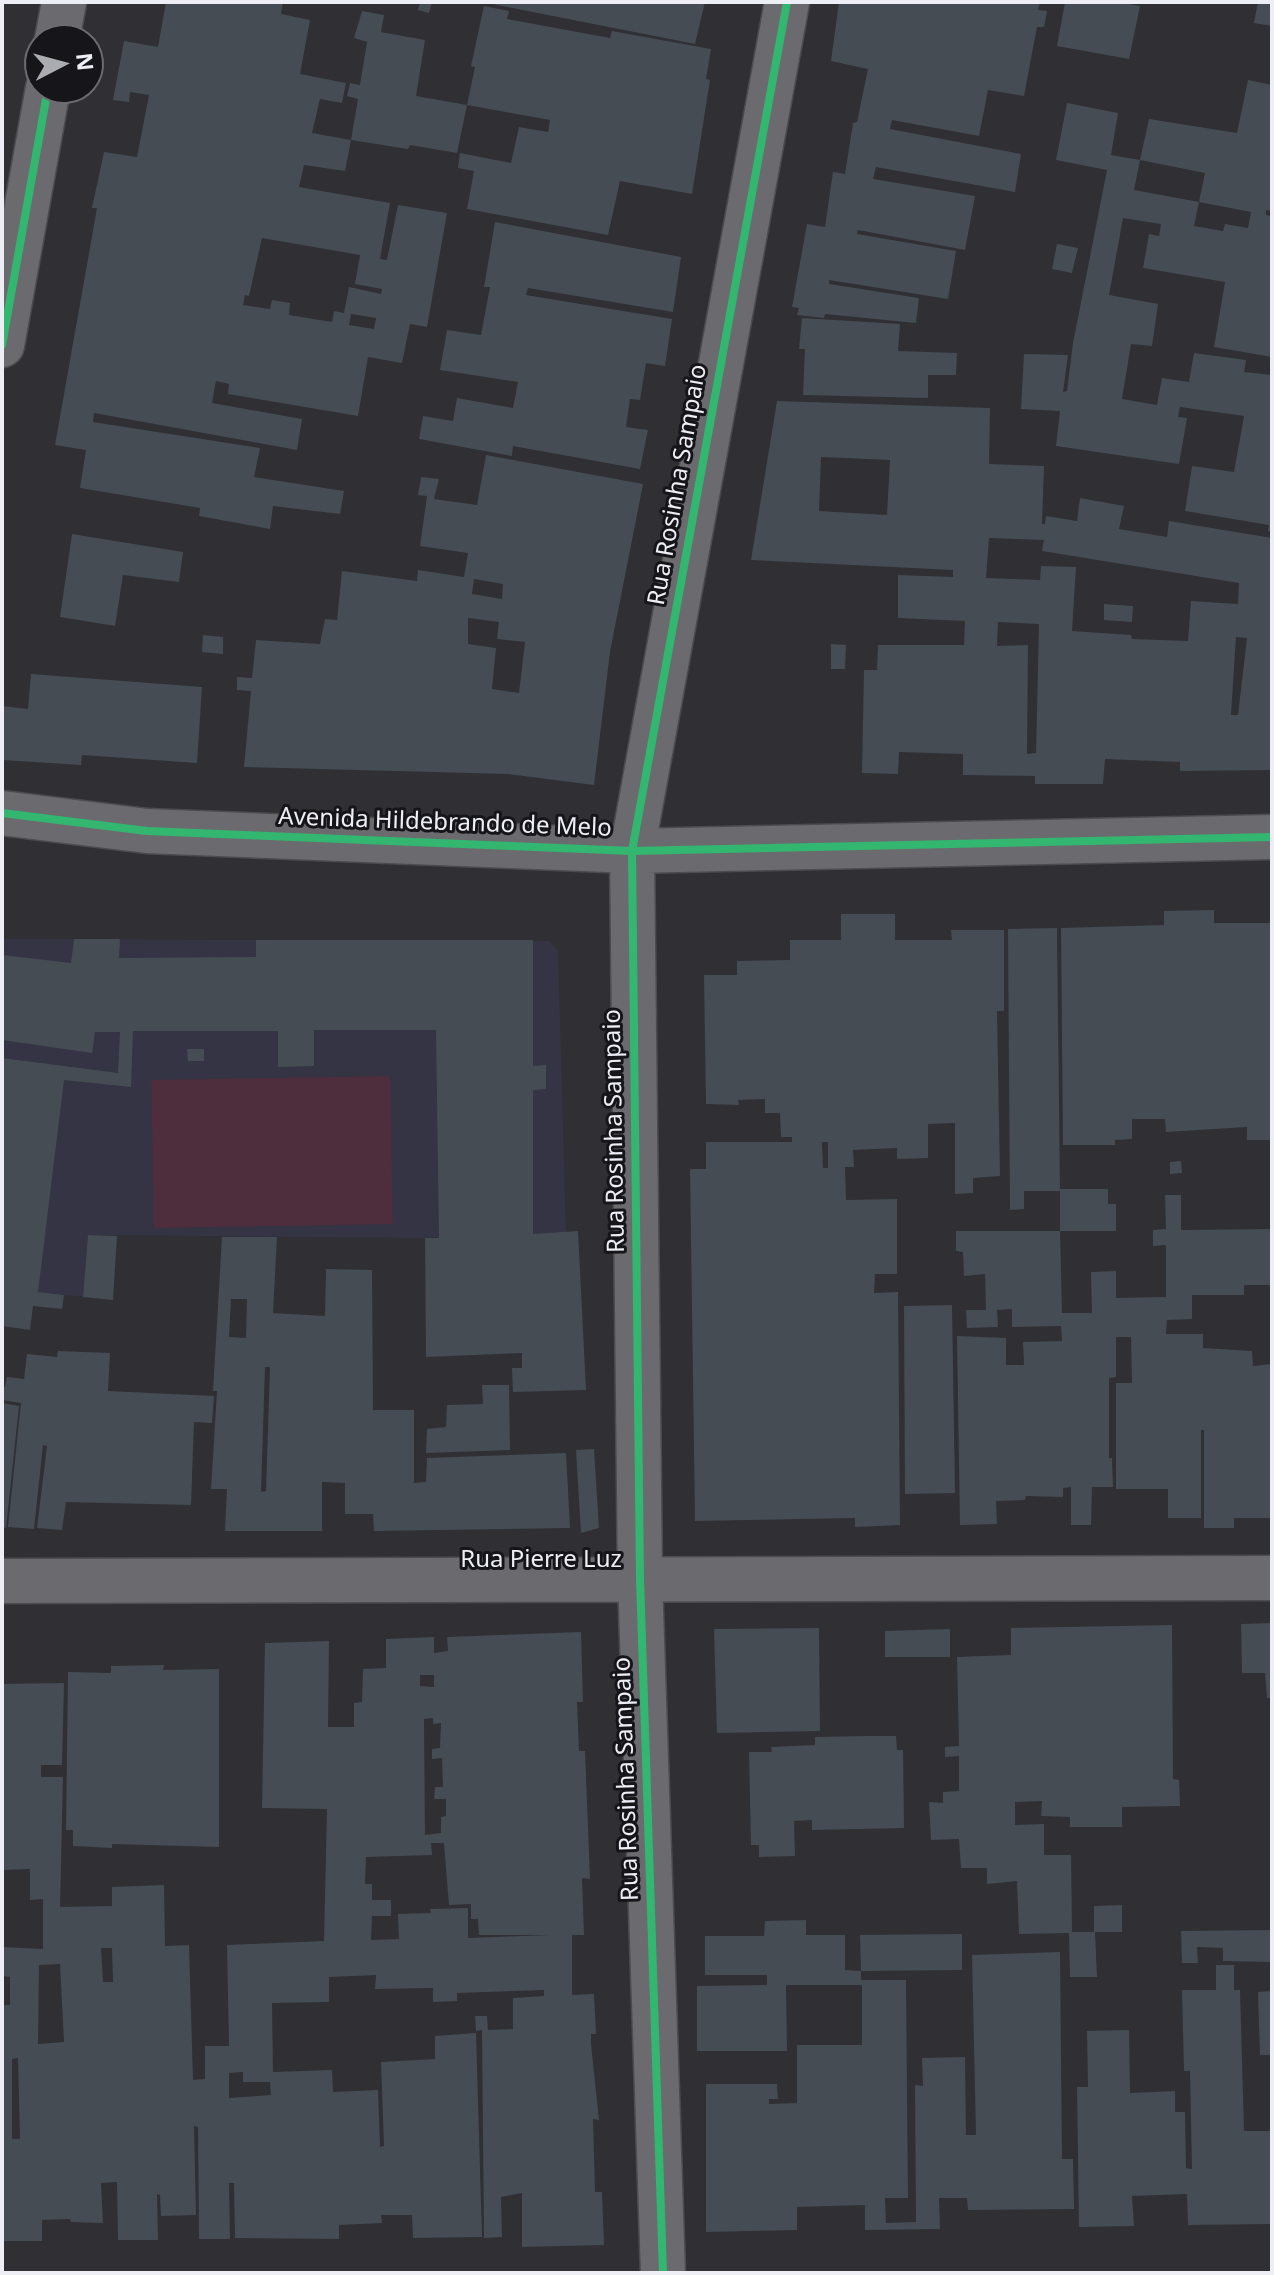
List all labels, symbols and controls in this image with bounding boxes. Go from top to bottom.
north arrow [24,24,104,104]
text: N [70,51,102,72]
street label: Rua Rosinha Sampaio [643,362,713,608]
street label: Avenida Hildebrando de Melo [278,803,612,843]
street label: Rua Rosinha Sampaio [598,1009,632,1253]
street label: Rua Pierre Luz [460,1546,622,1574]
street label: Rua Rosinha Sampaio [608,1657,646,1901]

